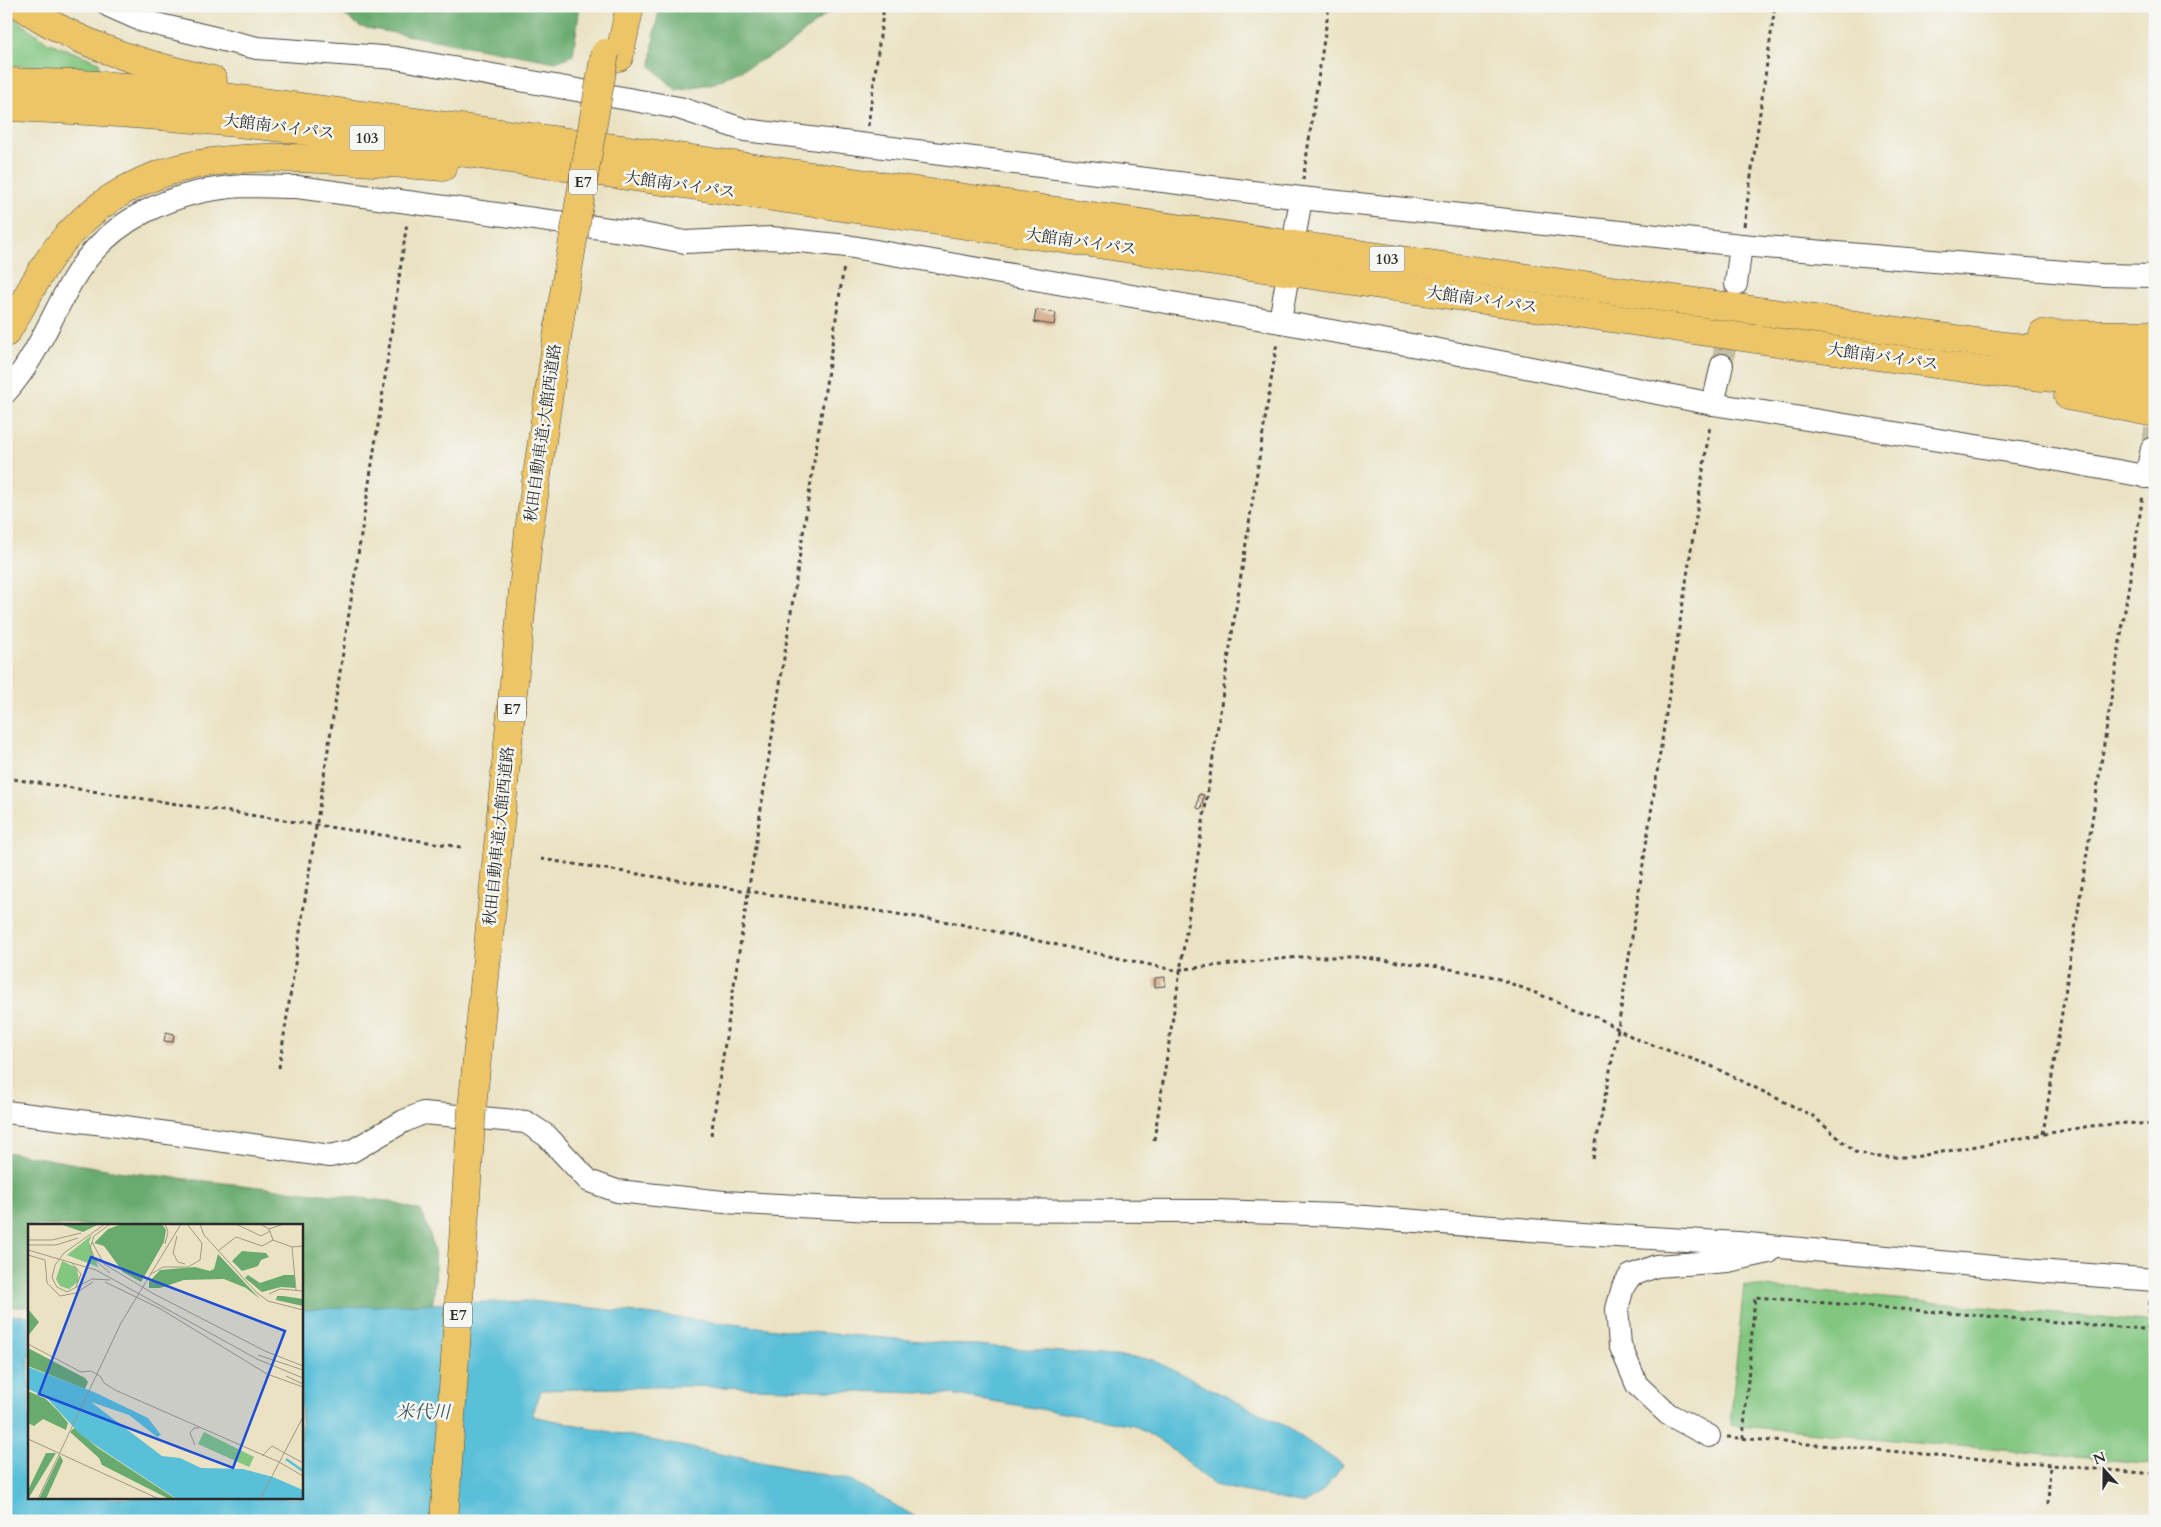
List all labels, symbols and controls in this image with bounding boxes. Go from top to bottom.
street label: 大館南バイパス [222,109,336,145]
road number: 103 [350,126,384,150]
street label: 大館南バイパス [623,166,737,204]
road number: E7 [569,170,597,194]
street label: 大館南バイパス [1024,223,1138,261]
road number: 103 [1370,246,1404,272]
street label: 大館南バイパス [1425,281,1539,319]
street label: 大館南バイパス [1826,338,1940,376]
street label: 秋田自動車道;大館西道路 [520,342,566,524]
road number: E7 [498,696,526,722]
street label: 秋田自動車道;大館西道路 [479,745,519,927]
inset map [28,1224,302,1500]
road number: E7 [444,1302,472,1328]
water label: 米代川 [396,1400,452,1425]
north arrow [2078,1444,2128,1494]
text: N [2090,1447,2109,1469]

